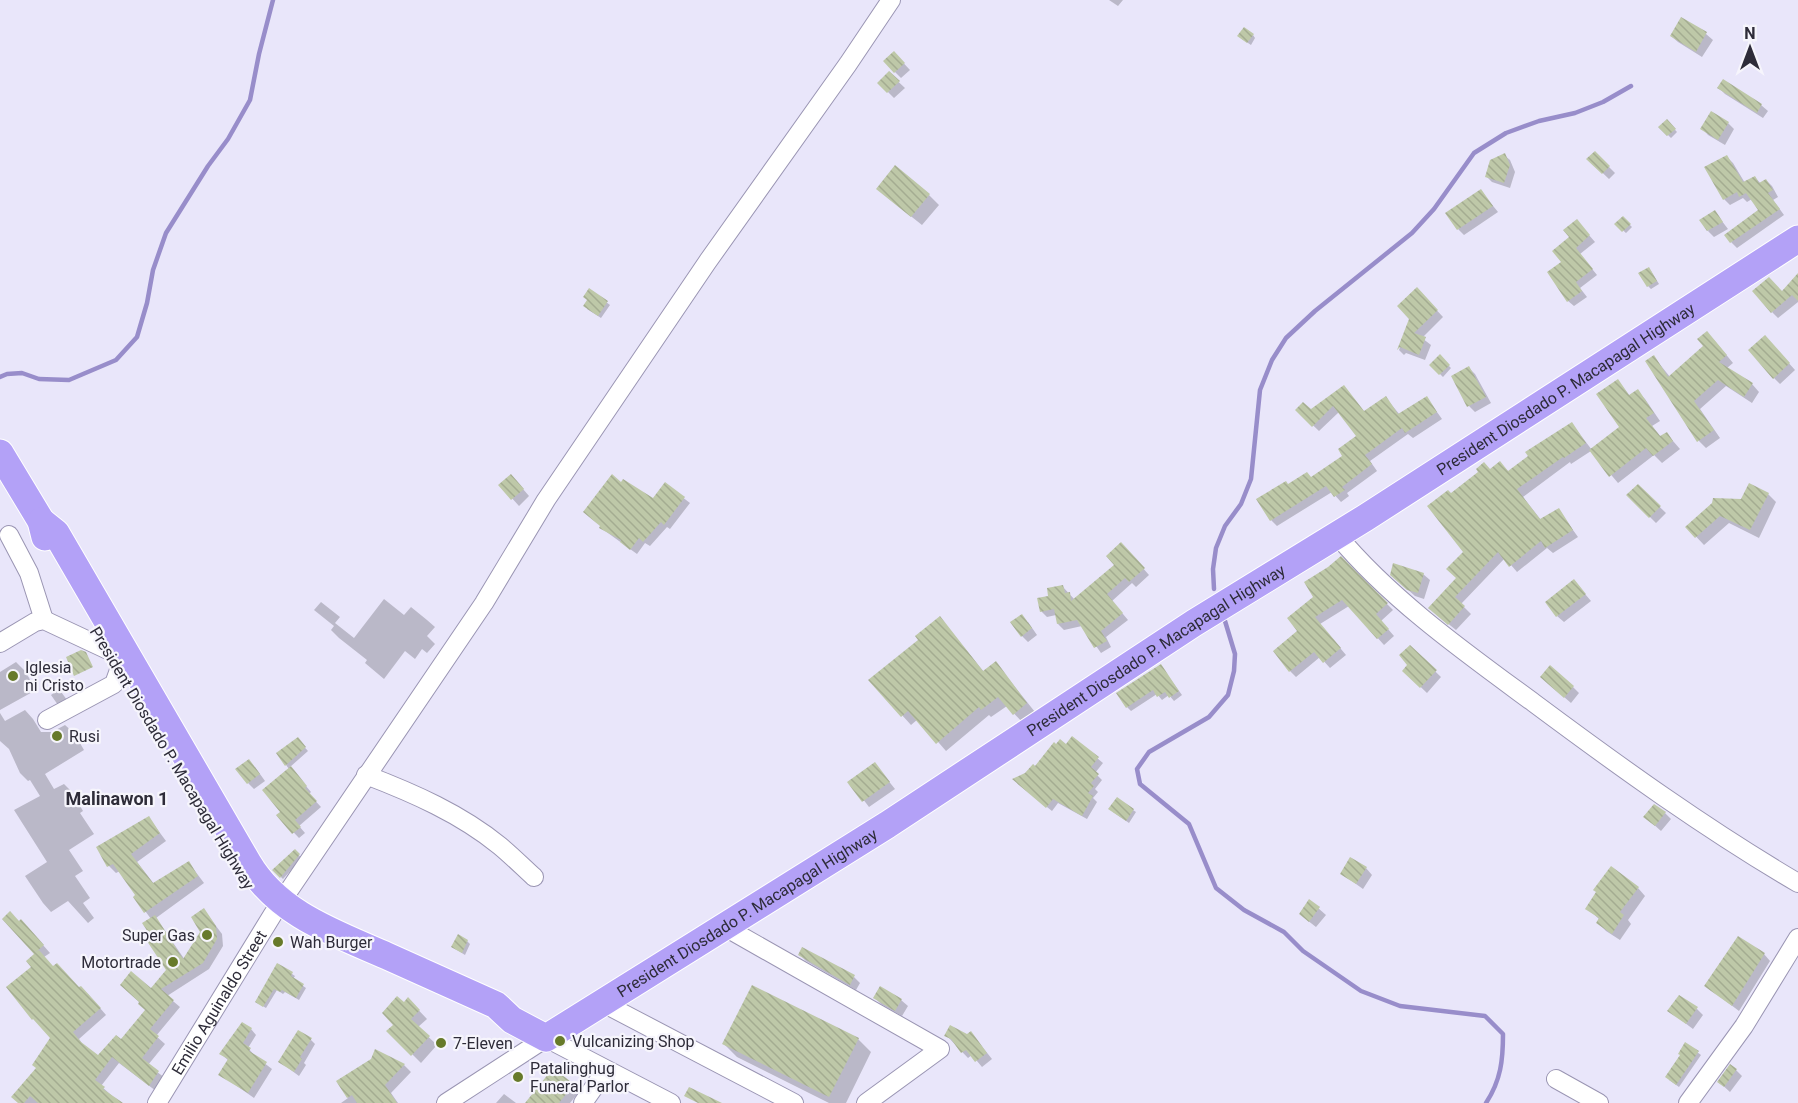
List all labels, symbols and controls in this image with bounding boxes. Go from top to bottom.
north arrow [1720,18,1780,78]
text: N [1744,24,1756,43]
street label: President Diosdado P. Macapagal Highway [1433,298,1698,479]
street label: President Diosdado P. Macapagal Highway [1023,560,1289,740]
street label: President Diosdado P. Macapagal Highway [86,623,258,893]
place label: Iglesia ni Cristo [25,658,84,695]
marker: Iglesia ni Cristo [6,669,20,683]
place label: Rusi [69,727,100,746]
marker: Rusi [50,729,64,743]
district label: Malinawon 1 [66,788,168,809]
street label: President Diosdado P. Macapagal Highway [613,824,881,1001]
place label: Super Gas [122,926,195,945]
street label: Emilio Aguinaldo Street [167,927,270,1078]
marker: Super Gas [200,928,214,942]
place label: Wah Burger [290,933,373,952]
marker: Wah Burger [271,935,285,949]
place label: Motortrade [81,953,161,972]
marker: Motortrade [166,955,180,969]
place label: Vulcanizing Shop [572,1032,695,1051]
place label: 7-Eleven [453,1034,513,1053]
marker: Vulcanizing Shop [553,1034,567,1048]
marker: 7-Eleven [434,1036,448,1050]
place label: Patalinghug Funeral Parlor [530,1059,630,1096]
marker: Patalinghug Funeral Parlor [511,1070,525,1084]

